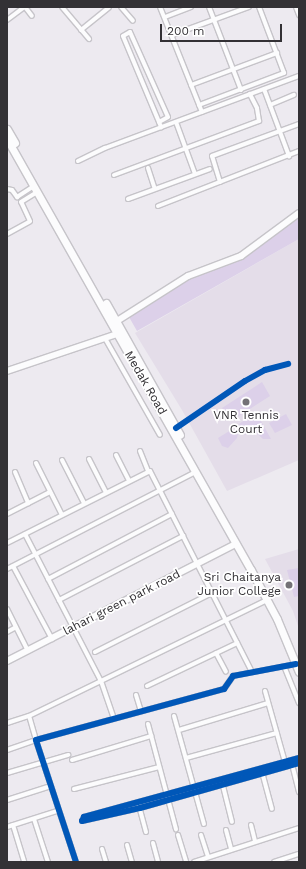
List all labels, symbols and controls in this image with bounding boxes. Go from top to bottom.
scale bar [162,16,284,42]
text: 200 m [167,24,204,38]
street label: Medak Road [121,348,169,418]
marker: VNR Tennis Court [241,397,251,407]
place label: VNR Tennis Court [213,409,279,437]
street label: lahari green park road [61,567,183,639]
place label: Sri Chaitanya Junior College [197,571,281,599]
marker: Sri Chaitanya Junior College [284,580,294,590]

